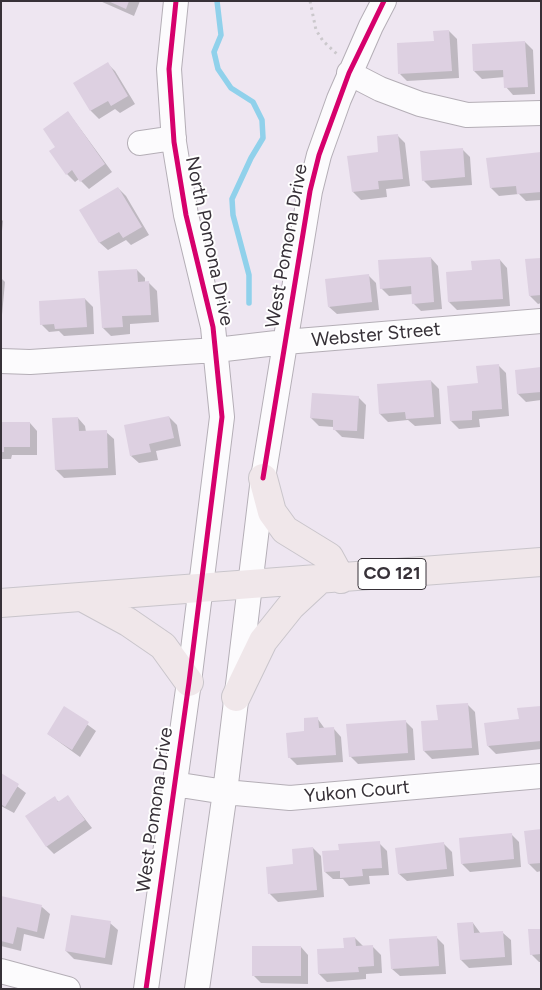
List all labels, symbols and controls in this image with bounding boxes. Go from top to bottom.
street label: North Pomona Drive [180,154,238,328]
street label: West Pomona Drive [261,162,313,330]
street label: Webster Street [310,318,442,352]
road number: CO 121 [358,558,426,590]
street label: West Pomona Drive [132,726,178,894]
street label: Yukon Court [303,776,411,808]

